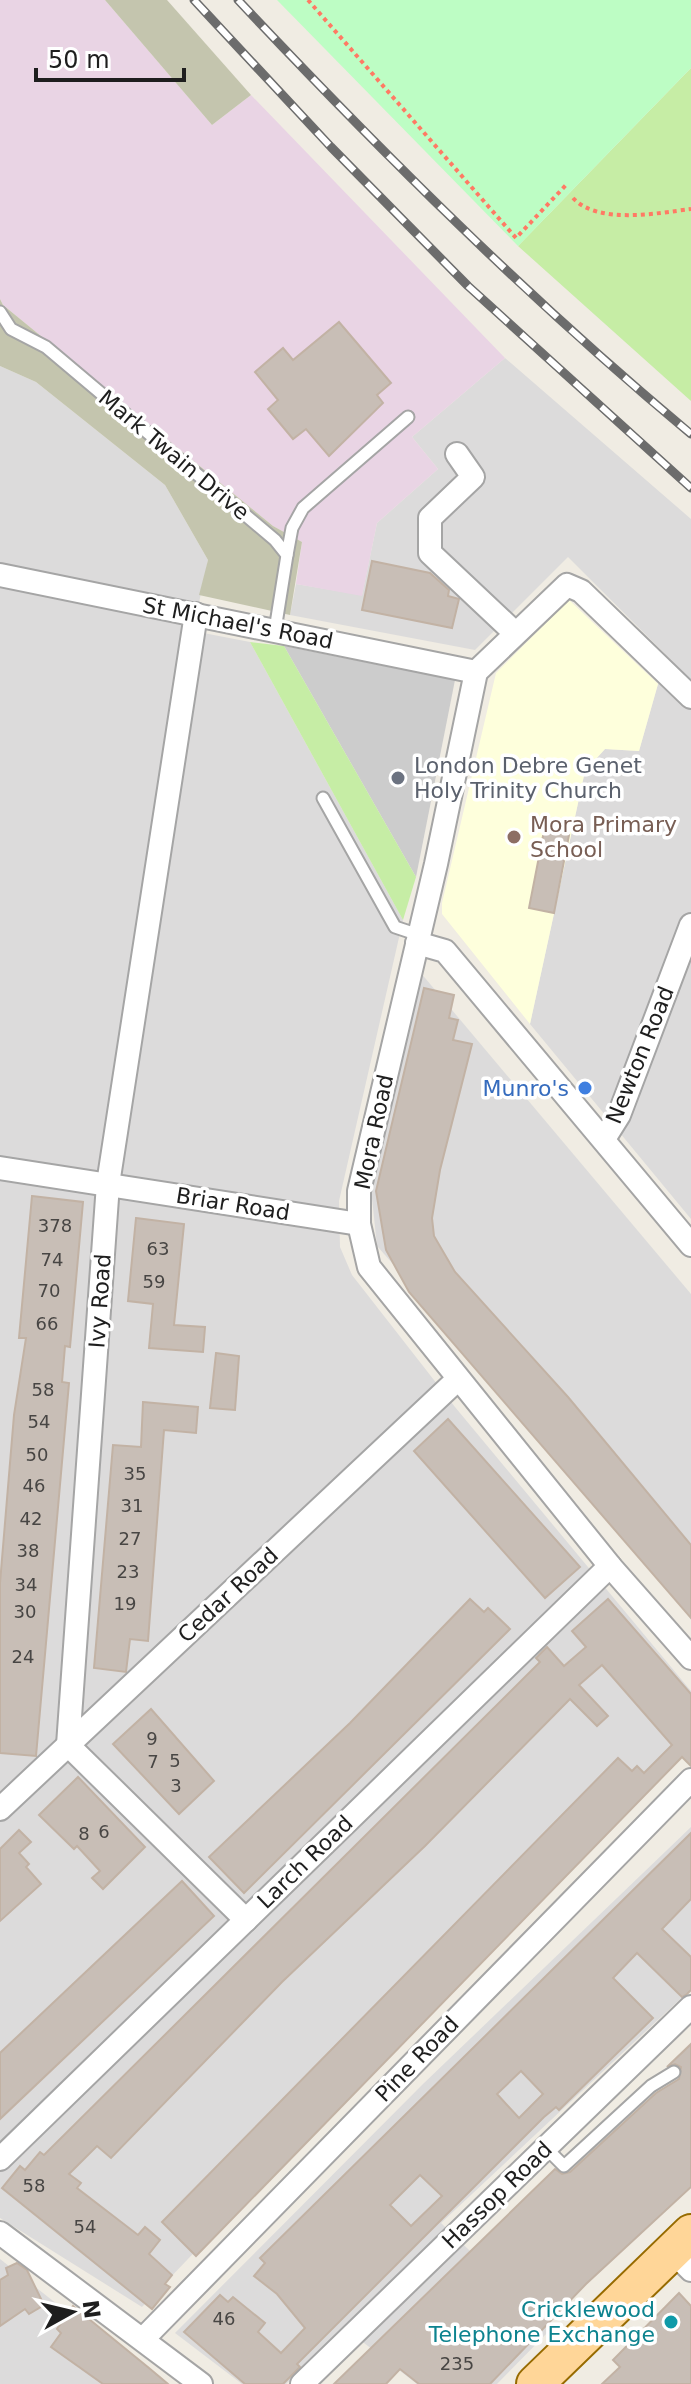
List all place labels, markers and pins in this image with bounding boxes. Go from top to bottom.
place label: London Debre Genet Holy Trinity Church [414,753,642,803]
marker: London Debre Genet Holy Trinity Church [389,769,407,787]
place label: Mora Primary School [530,812,677,862]
marker: Mora Primary School [505,828,523,846]
place label: Munro's [483,1076,569,1101]
marker: Munro's [576,1079,594,1097]
place label: Cricklewood Telephone Exchange [428,2297,655,2347]
marker: Cricklewood Telephone Exchange [662,2313,680,2331]

